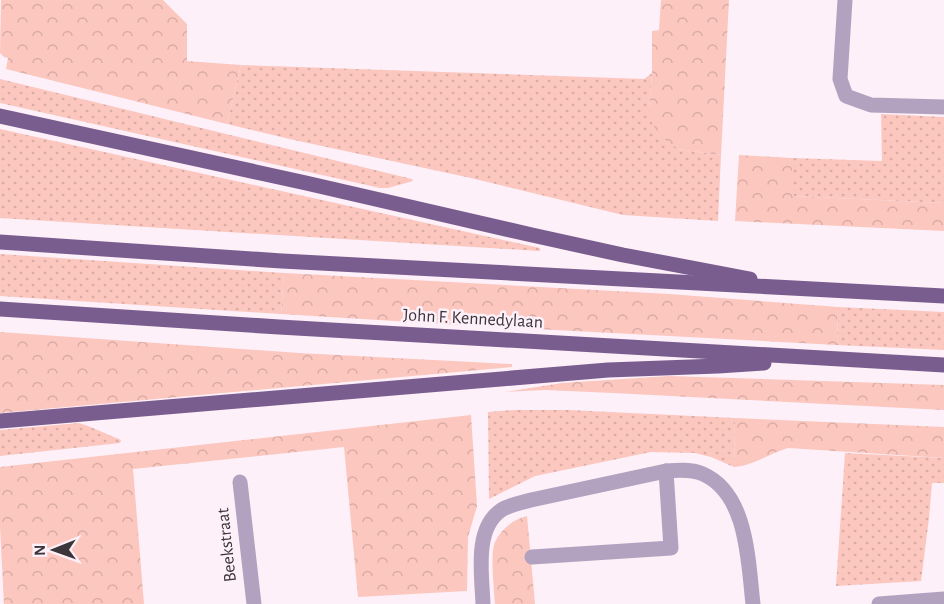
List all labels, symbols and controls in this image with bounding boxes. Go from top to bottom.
street label: John F. Kennedylaan [403,306,543,332]
street label: Beekstraat [214,507,240,583]
north arrow [24,520,84,580]
text: N [32,545,48,556]

